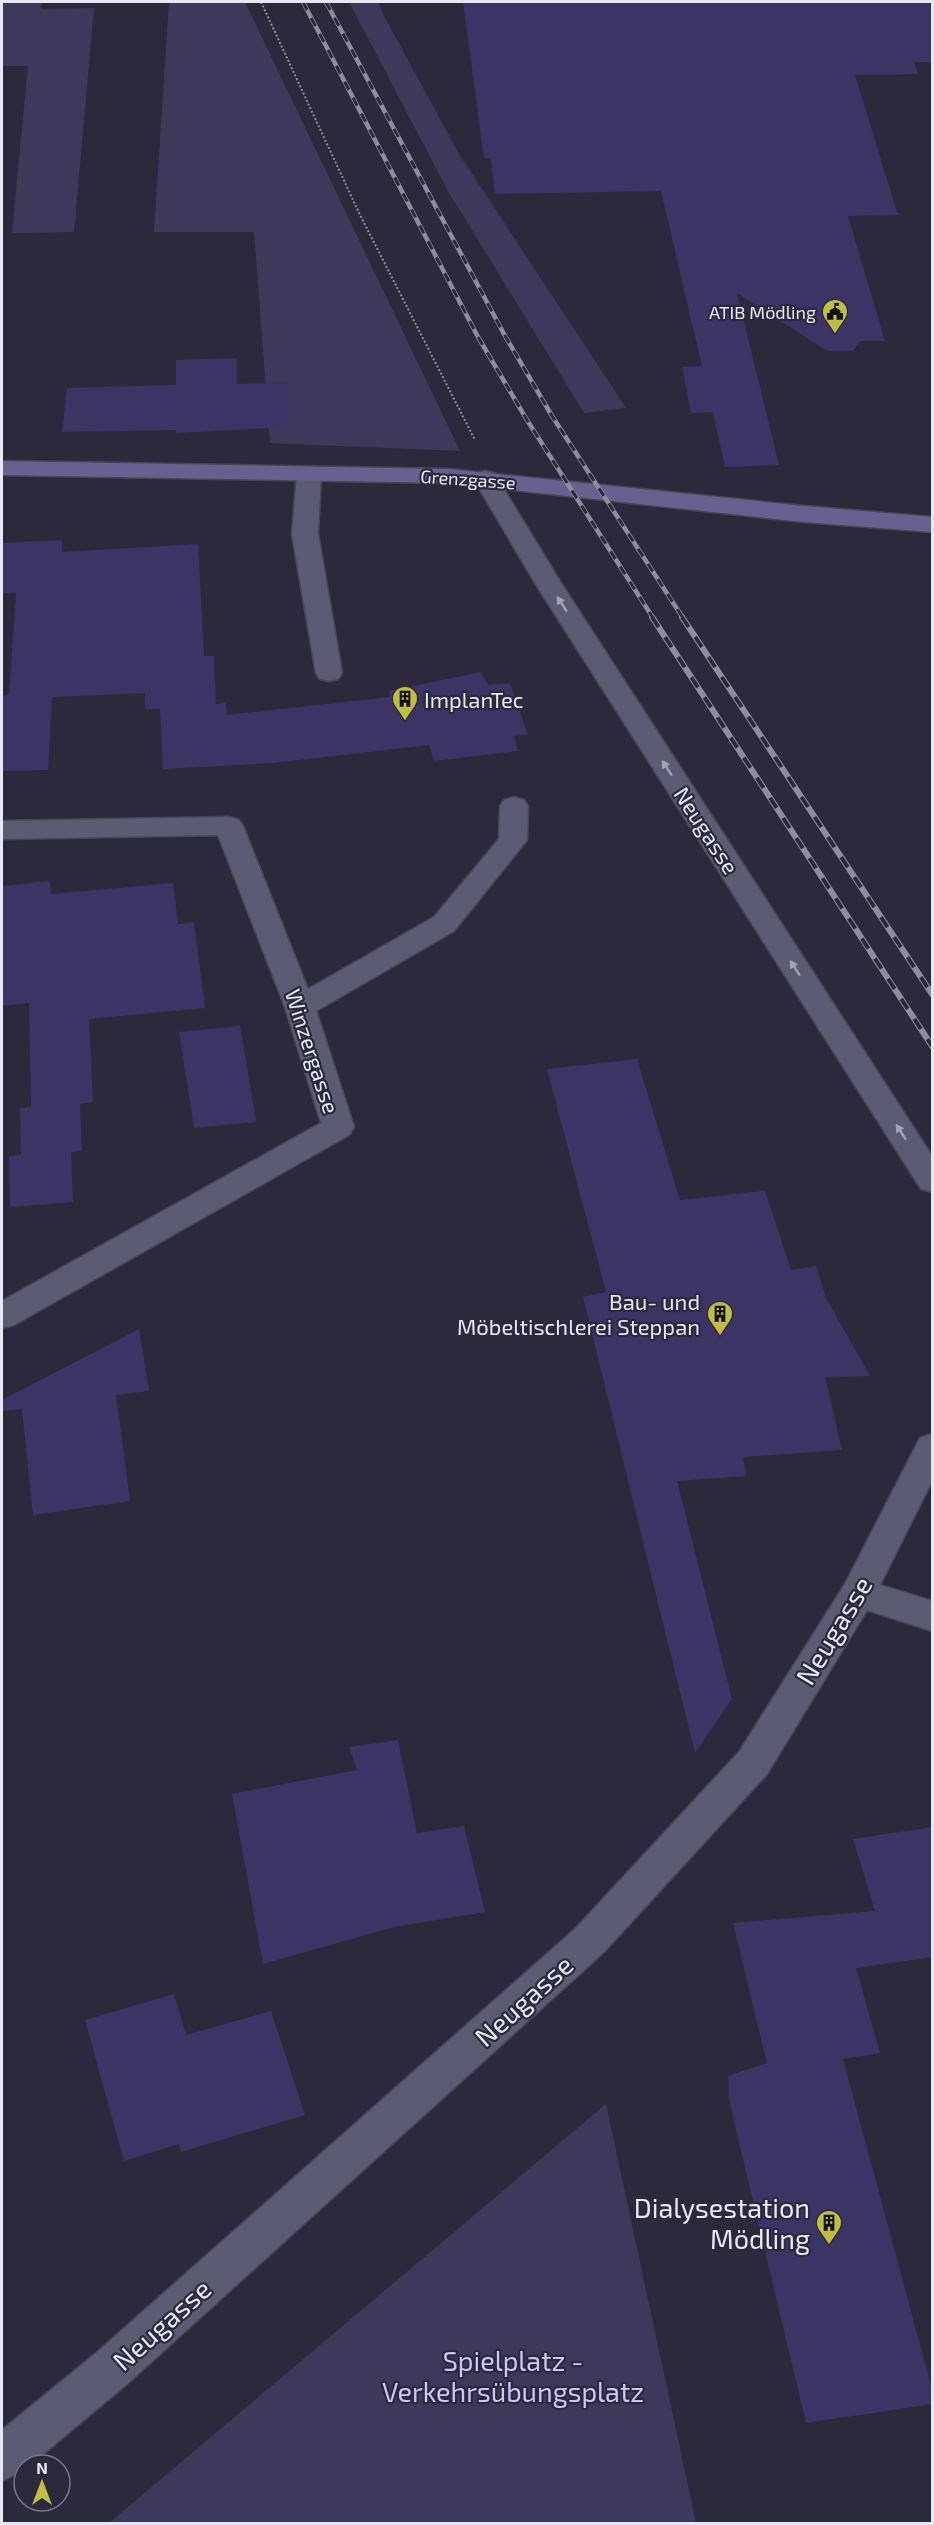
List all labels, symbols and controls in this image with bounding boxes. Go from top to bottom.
public building icon: ATIB Mödling [820,297,850,335]
place label: ATIB Mödling [709,301,816,323]
street label: Grenzgasse [420,465,516,493]
one-way arrow [556,596,567,613]
building icon: ImplanTec [390,684,420,722]
place label: ImplanTec [424,686,524,712]
one-way arrow [662,760,673,777]
street label: Neugasse [669,782,745,878]
one-way arrow [790,960,801,976]
street label: Winzergasse [281,986,345,1116]
one-way arrow [896,1124,907,1140]
place label: Bau- und Möbeltischlerei Steppan [457,1288,700,1339]
building icon: Bau- und Möbeltischlerei Steppan [705,1299,735,1337]
street label: Neugasse [788,1570,879,1690]
street label: Neugasse [467,1948,579,2053]
place label: Dialysestation Mödling [634,2191,810,2255]
building icon: Dialysestation Mödling [814,2208,844,2246]
street label: Neugasse [105,2272,217,2377]
park label: Spielplatz - Verkehrsübungsplatz [382,2344,644,2408]
north arrow [12,2453,72,2513]
text: N [36,2458,48,2477]

